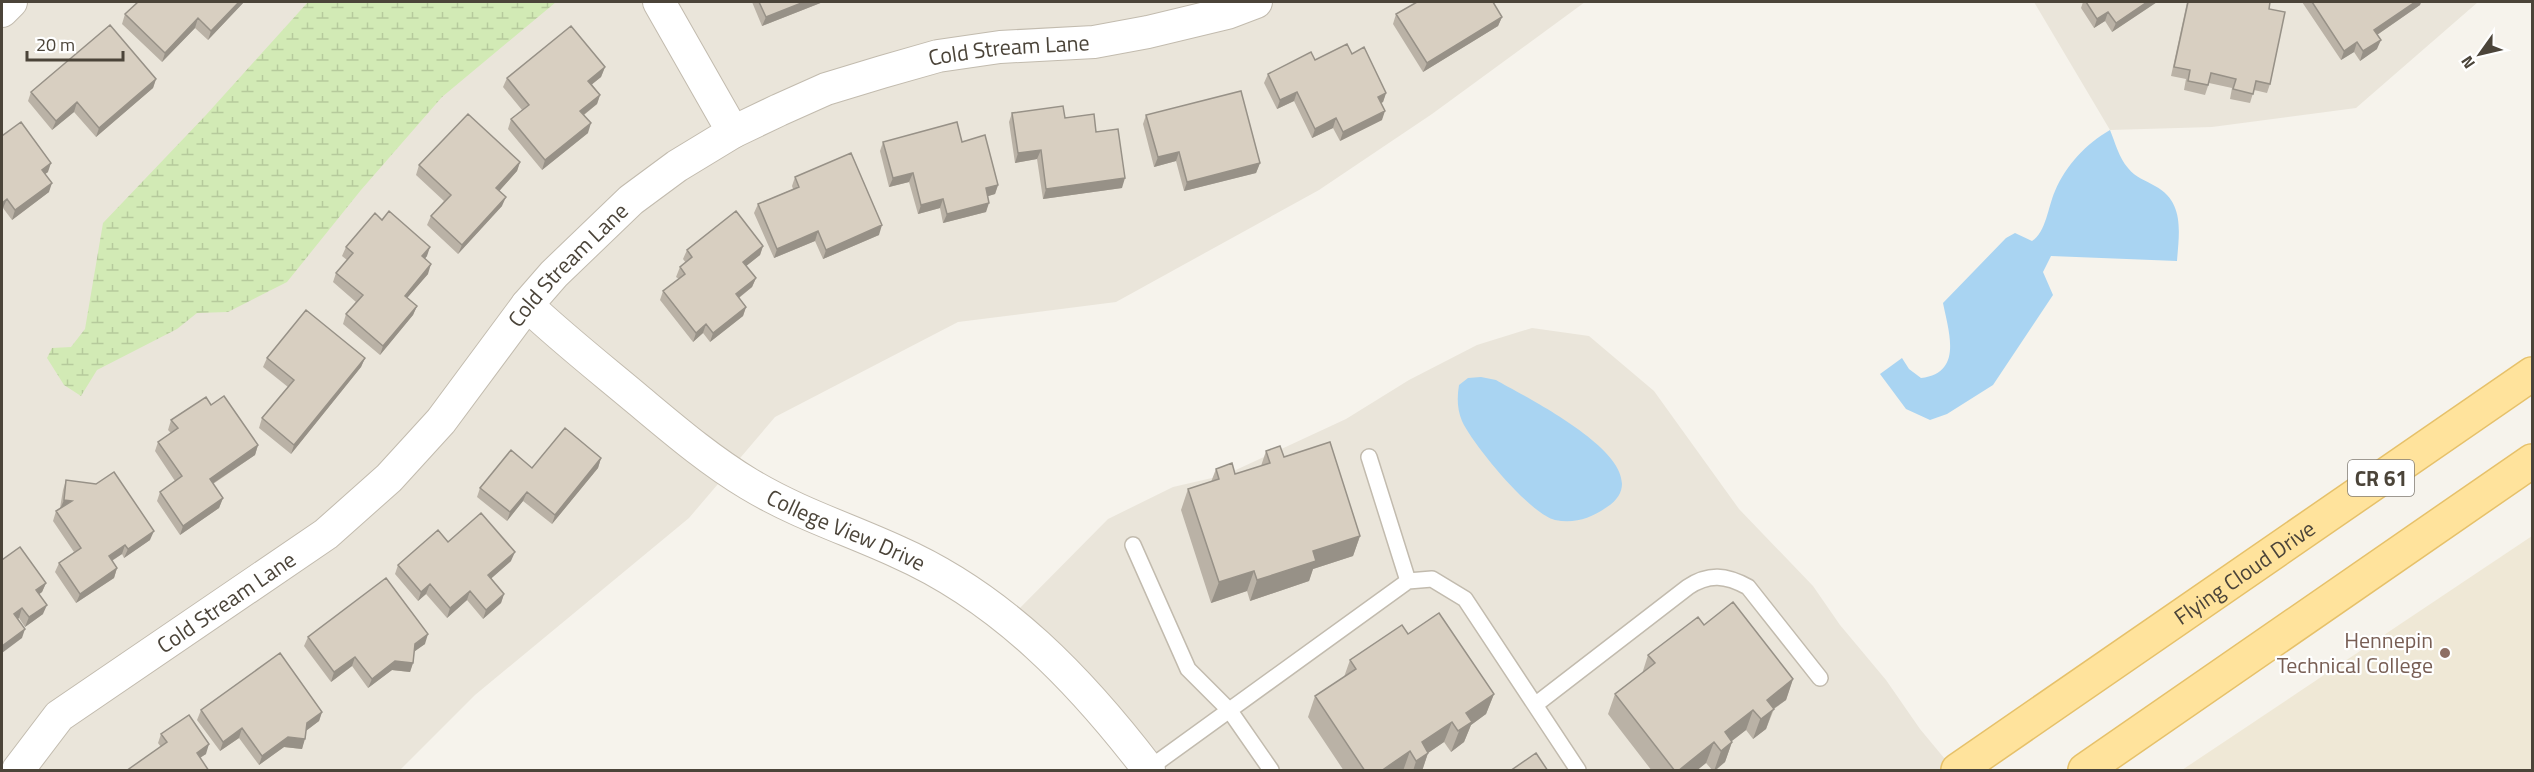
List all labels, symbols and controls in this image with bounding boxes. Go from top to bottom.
scale bar [27,24,123,62]
north arrow [2450,24,2510,84]
street label: Cold Stream Lane [924,25,1090,75]
text: 20 m [36,31,75,58]
text: N [2455,51,2481,74]
street label: Cold Stream Lane [499,195,636,334]
road number: CR 61 [2348,460,2414,496]
street label: College View Drive [761,480,932,580]
street label: Flying Cloud Drive [2167,511,2322,633]
street label: Cold Stream Lane [150,543,302,662]
place label: Hennepin Technical College [2277,623,2433,682]
marker: Hennepin Technical College [2438,646,2452,660]

